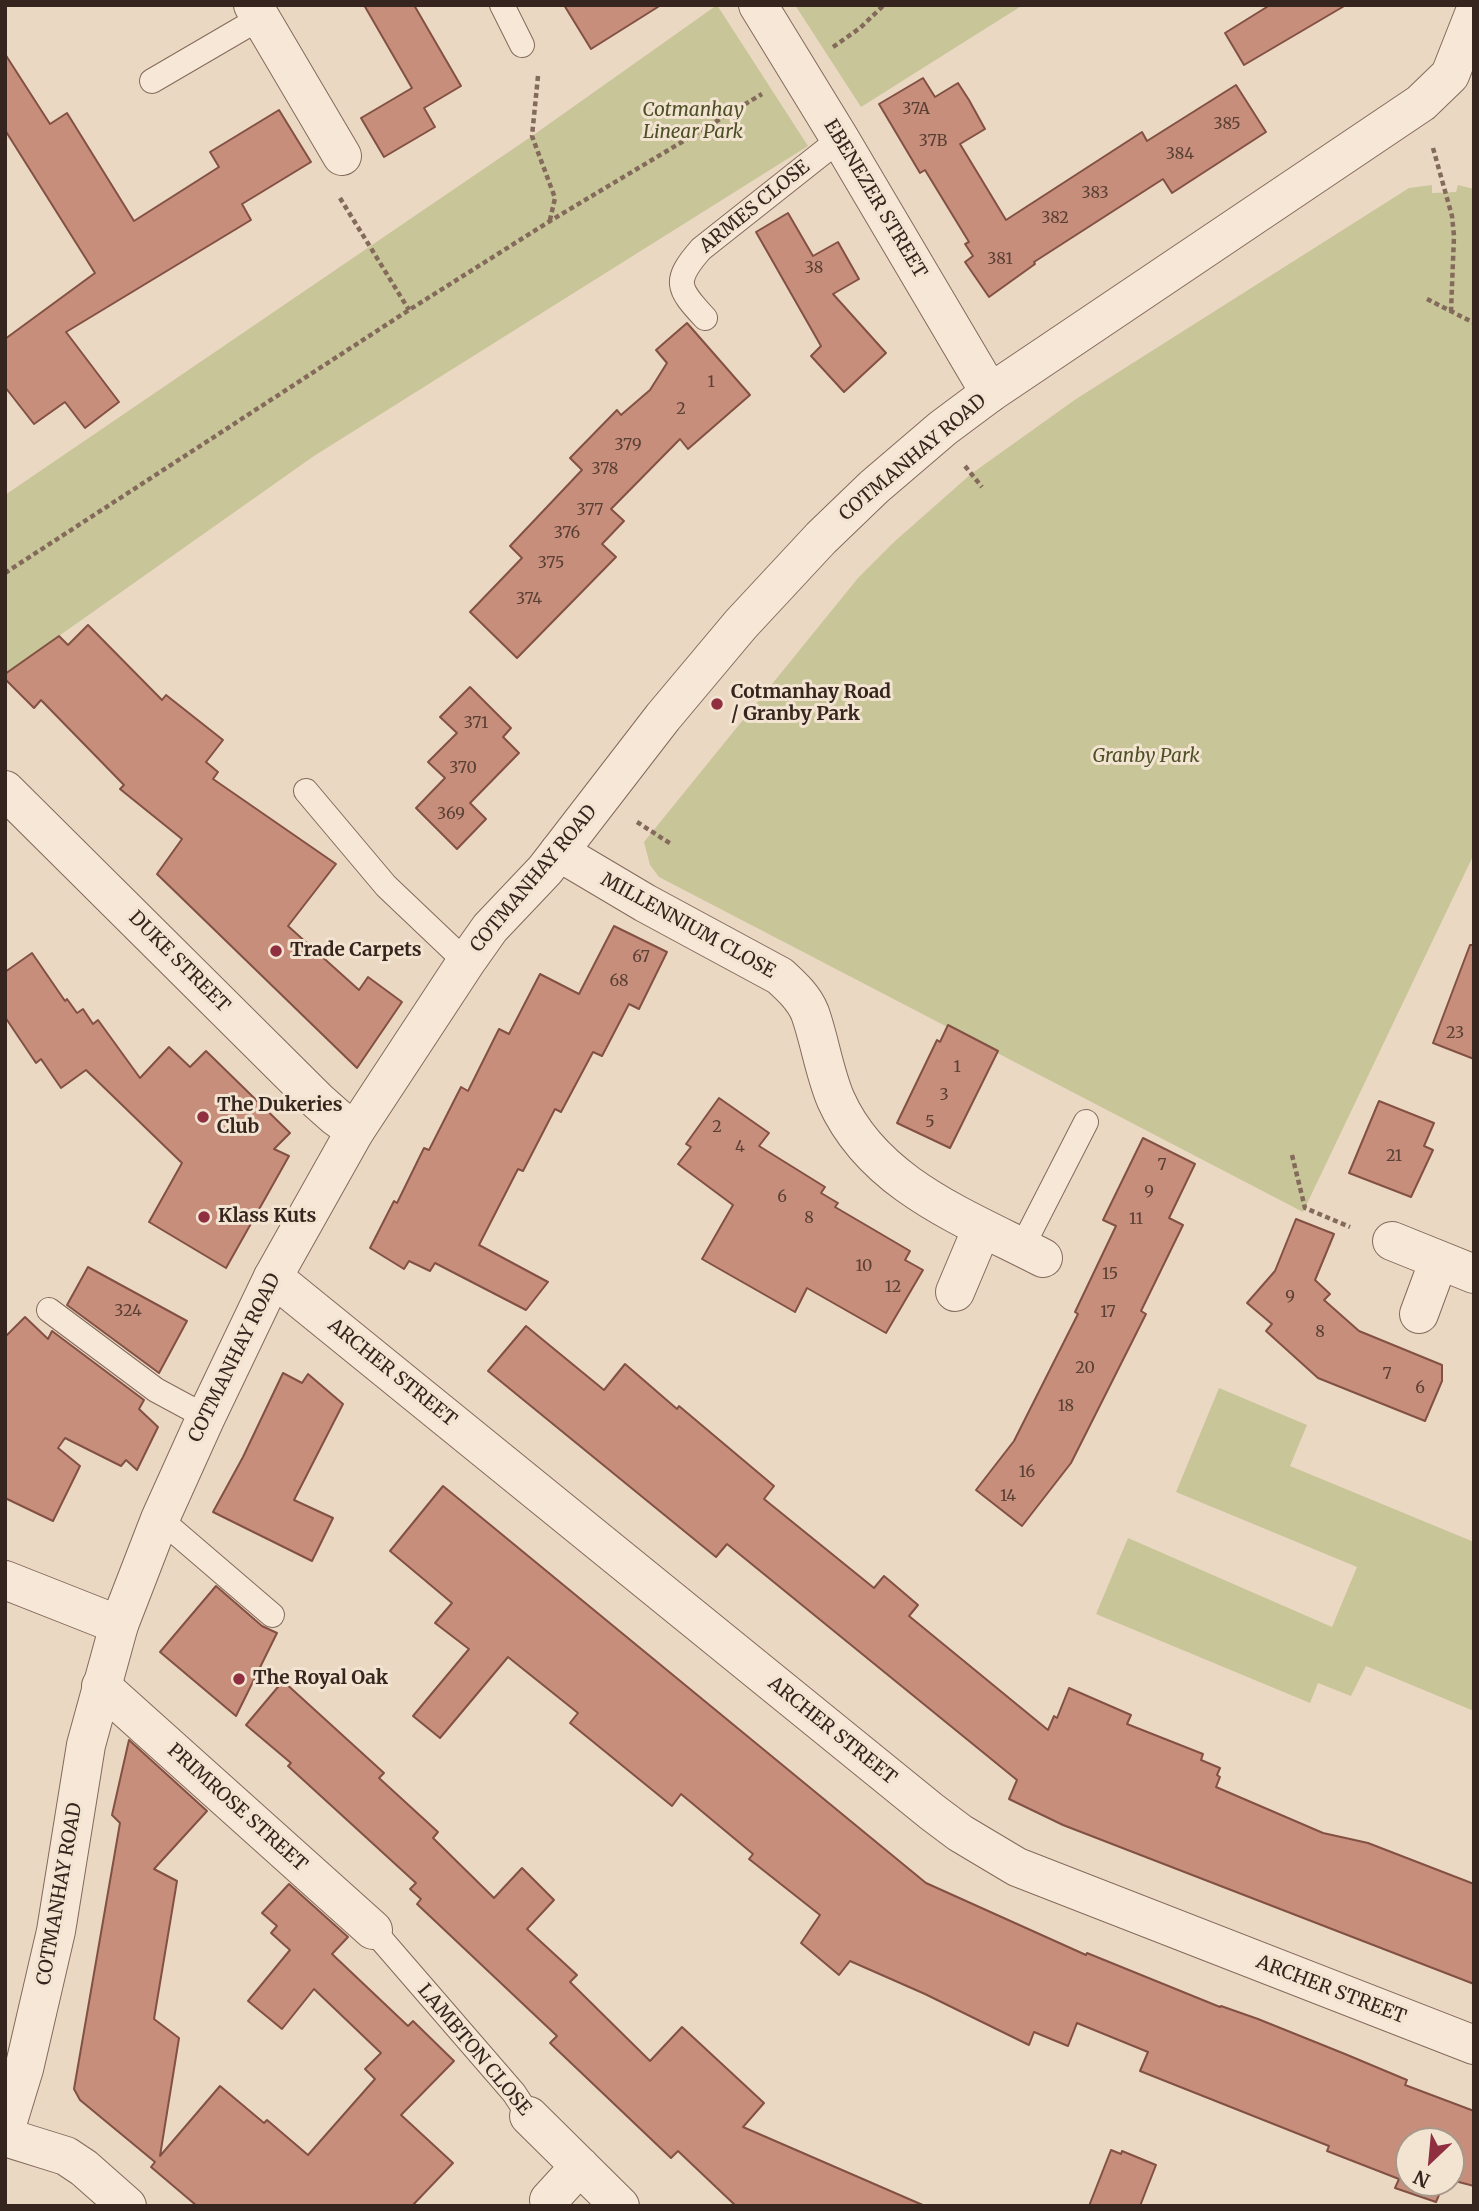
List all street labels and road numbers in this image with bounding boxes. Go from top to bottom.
street label: EBENEZER STREET [819,116,931,282]
street label: ARMES CLOSE [696,156,814,258]
street label: COTMANHAY ROAD [835,390,991,526]
street label: COTMANHAY ROAD [466,801,602,957]
street label: MILLENNIUM CLOSE [597,868,779,984]
street label: DUKE STREET [124,907,234,1017]
street label: COTMANHAY ROAD [184,1270,286,1446]
street label: ARCHER STREET [323,1314,461,1432]
street label: ARCHER STREET [763,1672,901,1790]
street label: PRIMROSE STREET [163,1739,311,1877]
street label: COTMANHAY ROAD [33,1801,87,1987]
street label: ARCHER STREET [1253,1951,1409,2029]
street label: LAMBTON CLOSE [412,1980,536,2120]

